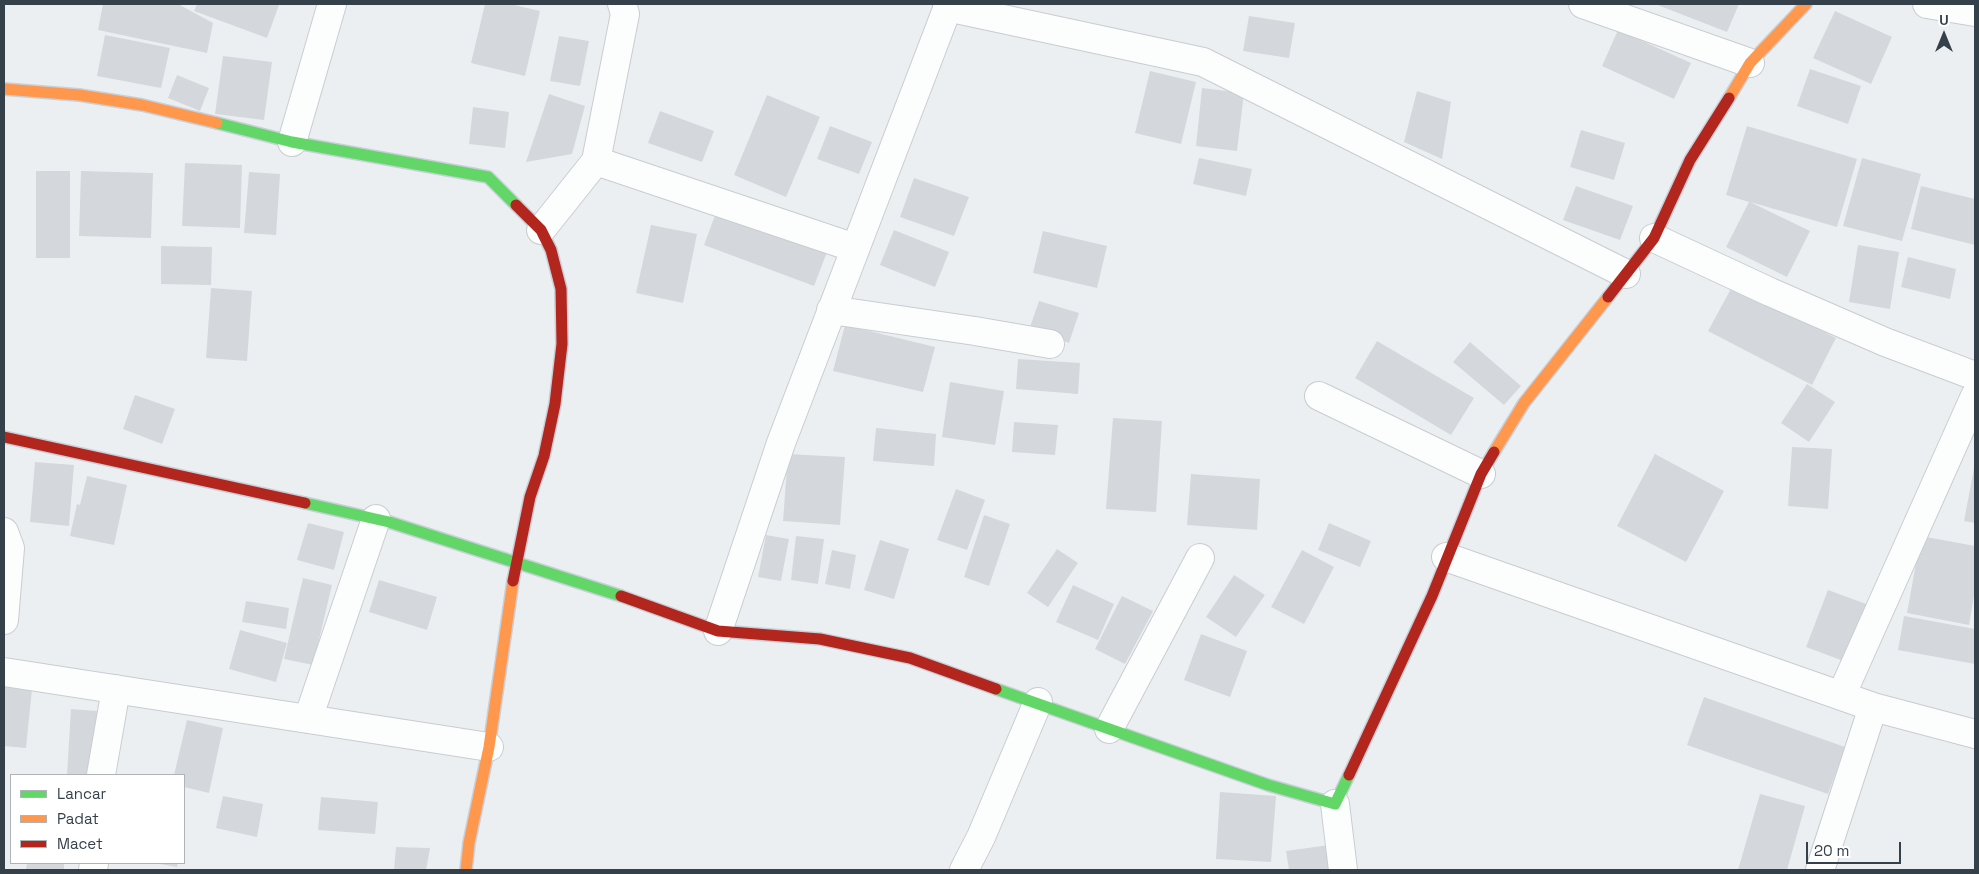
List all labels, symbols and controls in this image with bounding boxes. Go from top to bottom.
north arrow [1919,10,1969,60]
text: U [1939,11,1949,29]
legend [10,774,185,864]
text: Lancar [57,784,106,803]
text: Padat [57,809,99,828]
scale bar [1809,832,1904,864]
text: Macet [57,834,103,853]
text: 20 m [1814,841,1849,860]

